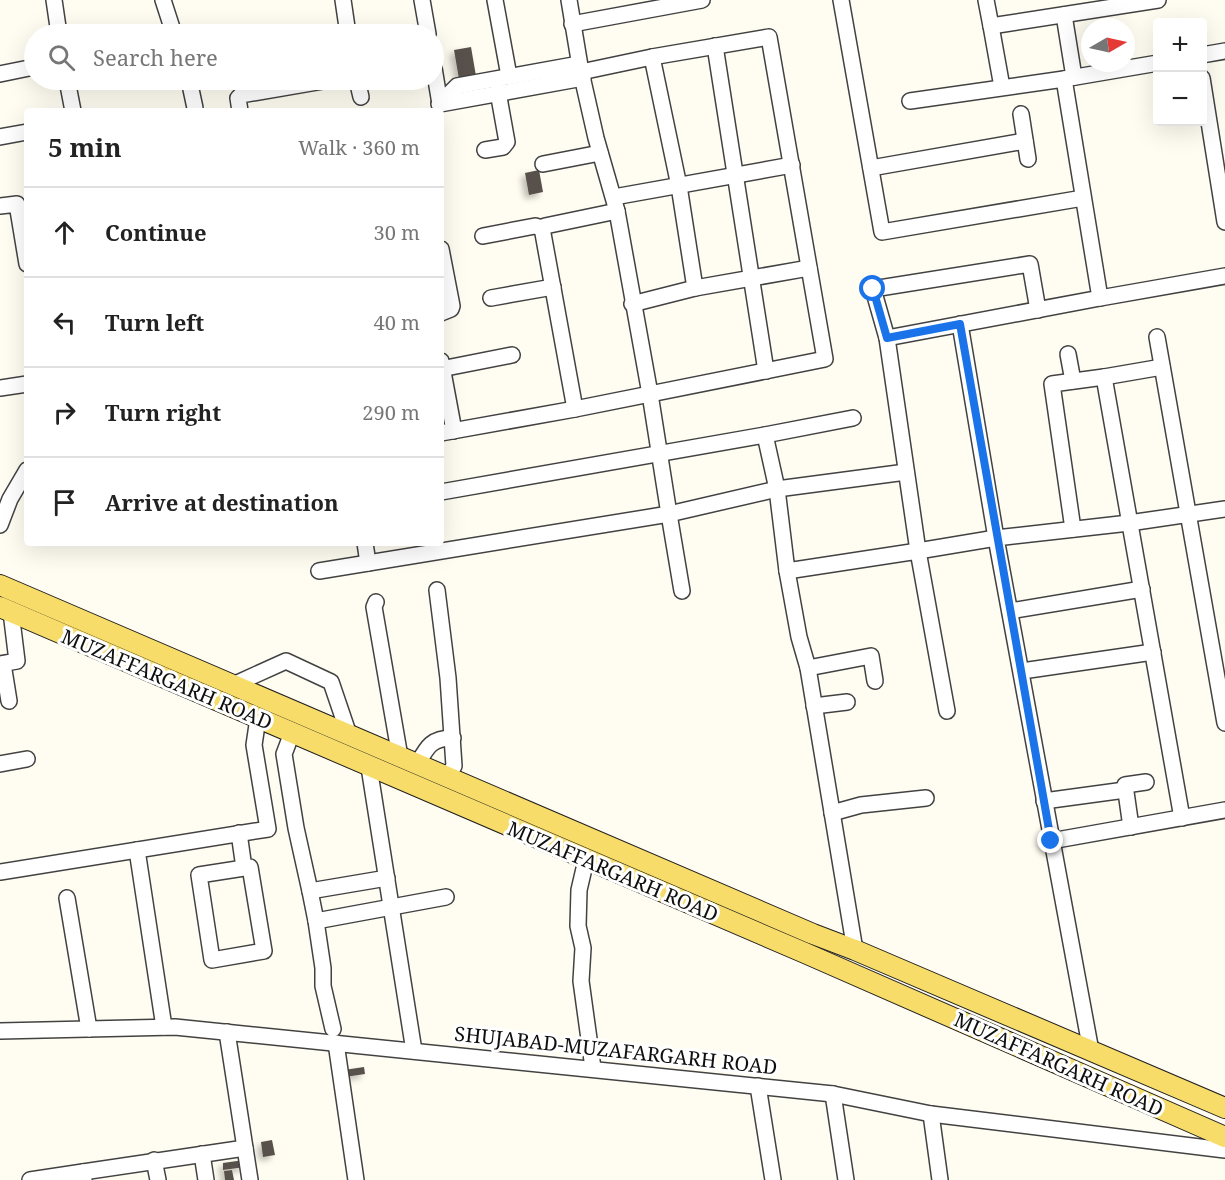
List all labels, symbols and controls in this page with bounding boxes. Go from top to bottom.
north arrow [1081,18,1135,72]
map controls [1153,18,1207,126]
button: + [1153,18,1207,72]
search box [24,24,444,90]
icon: search [45,41,78,74]
text: Search here [93,42,218,72]
button: − [1153,72,1207,126]
text: 5 min [48,129,122,165]
text: Walk · 360 m [298,134,420,161]
icon: ahead [48,216,81,249]
text: Continue [105,217,207,247]
text: 30 m [374,219,420,246]
route start [859,275,885,301]
icon: left [48,306,81,339]
text: Turn left [105,307,204,337]
text: 40 m [374,309,420,336]
icon: right [48,396,81,429]
text: Turn right [105,397,221,427]
text: 290 m [362,399,420,426]
icon: arrive [48,486,81,519]
text: Arrive at destination [105,487,339,517]
street label: MUZAFFARGARH ROAD [58,622,276,736]
street label: MUZAFFARGARH ROAD [504,814,722,928]
route end [1037,827,1063,853]
street label: MUZAFFARGARH ROAD [950,1006,1168,1122]
street label: SHUJABAD-MUZAFARGARH ROAD [453,1020,779,1080]

